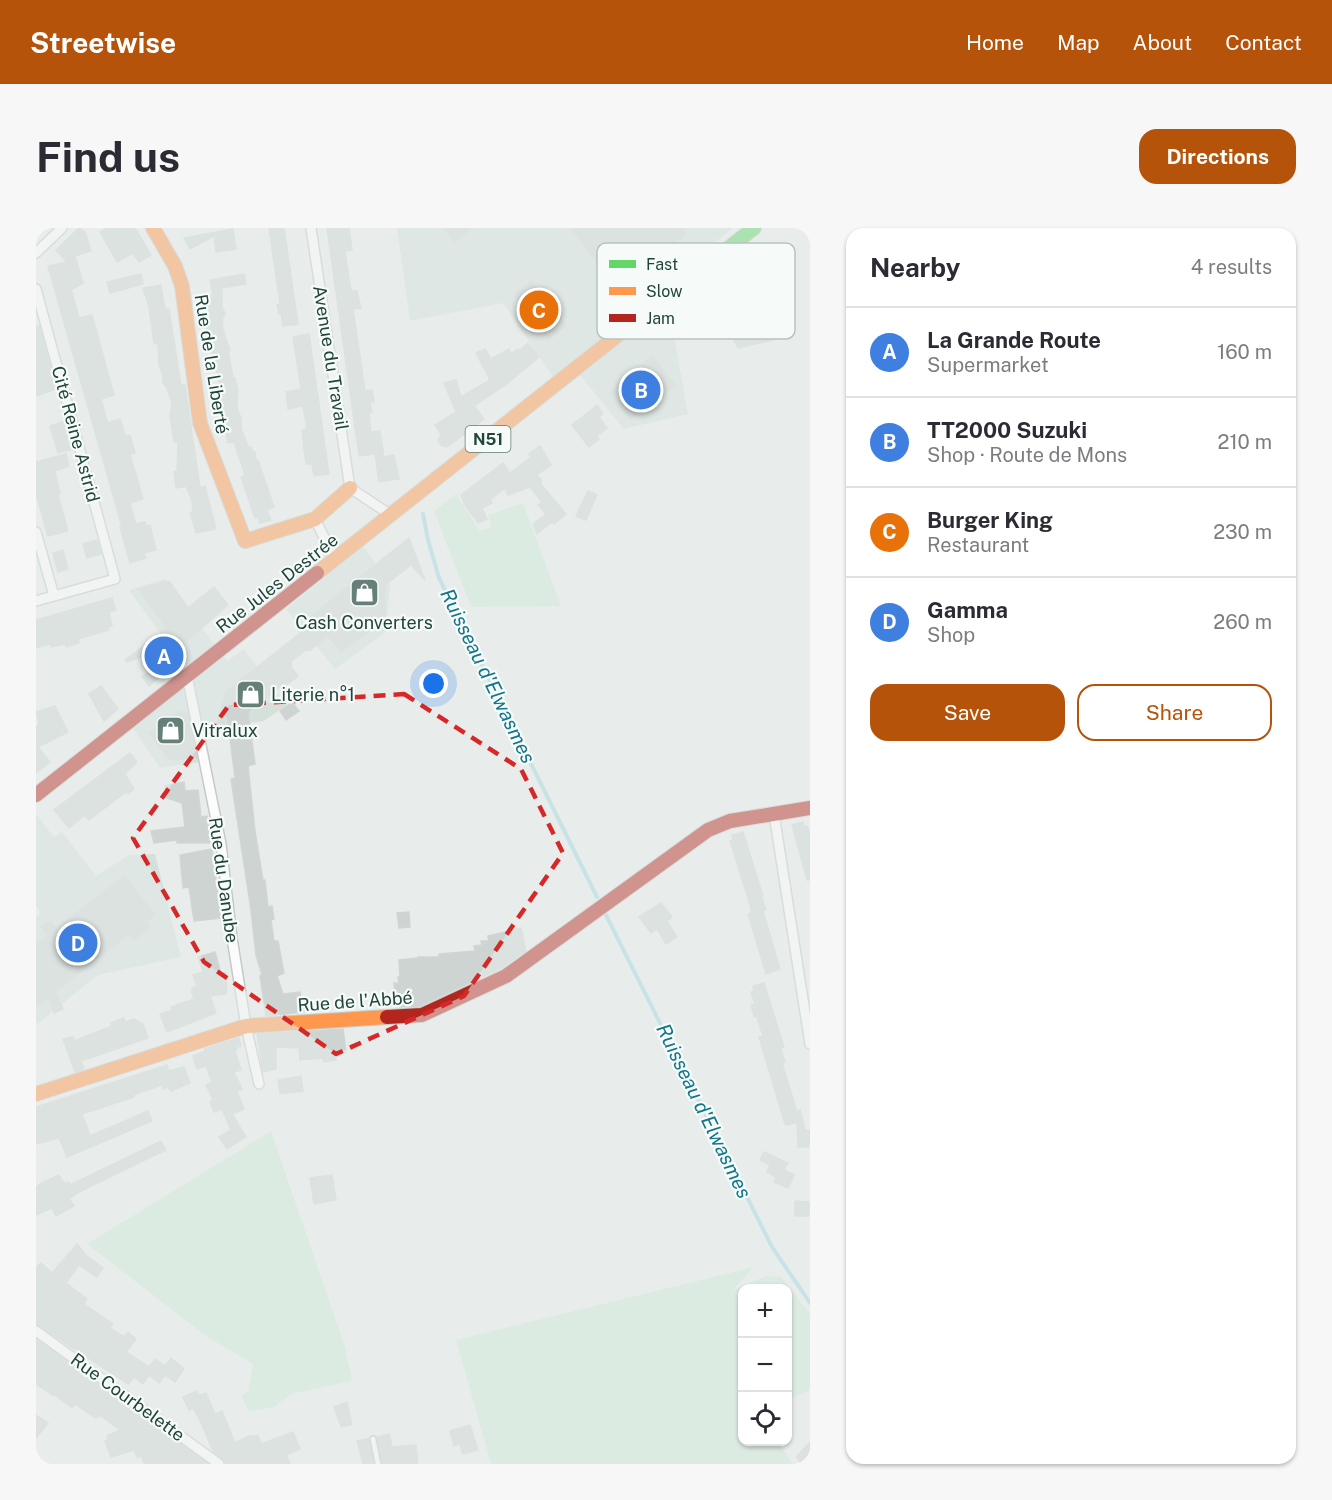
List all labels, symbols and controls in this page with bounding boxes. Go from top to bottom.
text: Streetwise [30,26,176,59]
text: Home [966,30,1024,55]
text: Map [1057,30,1100,55]
text: About [1133,30,1192,55]
text: Contact [1225,30,1302,55]
button: Directions [1139,129,1296,184]
text: Find us [36,132,180,181]
legend [597,243,795,339]
text: Nearby [870,252,960,283]
text: Fast [646,255,678,274]
text: 4 results [1191,255,1272,279]
text: Slow [646,282,683,301]
street label: Avenue du Travail [309,284,353,432]
pin: C [520,288,558,332]
street label: Rue de la Liberté [191,293,233,435]
text: Jam [646,309,675,328]
text: La Grande Route [927,327,1101,353]
text: A [882,340,897,364]
text: 160 m [1217,340,1272,364]
text: Supermarket [927,353,1049,377]
street label: Cité Reine Astrid [48,364,104,504]
pin: B [622,368,660,412]
text: TT2000 Suzuki [927,417,1087,443]
road number: N51 [466,426,510,452]
text: B [883,430,896,454]
text: 210 m [1218,430,1272,454]
text: Shop · Route de Mons [927,443,1127,467]
text: Burger King [927,507,1053,533]
text: C [882,520,897,544]
text: 230 m [1213,520,1272,544]
street label: Rue Jules Destrée [212,529,342,637]
text: Restaurant [927,533,1029,557]
shop icon: Cash Converters [348,577,380,609]
water label: Ruisseau d'Elwasmes [435,585,541,767]
text: Gamma [927,597,1008,623]
text: D [882,610,897,634]
text: 260 m [1213,610,1272,634]
place label: Cash Converters [295,612,433,633]
text: Shop [927,623,975,647]
pin: A [144,634,184,678]
your location [419,669,448,698]
shop icon: Literie n°1 [234,678,266,710]
place label: Literie n°1 [271,684,355,705]
button: Save [870,684,1065,741]
button: Share [1077,684,1272,741]
shop icon: Vitralux [155,714,187,746]
place label: Vitralux [192,720,258,741]
street label: Rue du Danube [205,816,243,944]
pin: D [58,920,98,966]
street label: Rue de l'Abbé [297,986,413,1016]
water label: Ruisseau d'Elwasmes [651,1020,757,1202]
map controls [738,1284,792,1446]
button: + [738,1284,792,1338]
button: − [738,1338,792,1392]
street label: Rue Courbelette [67,1349,189,1445]
button: locate [738,1392,792,1446]

